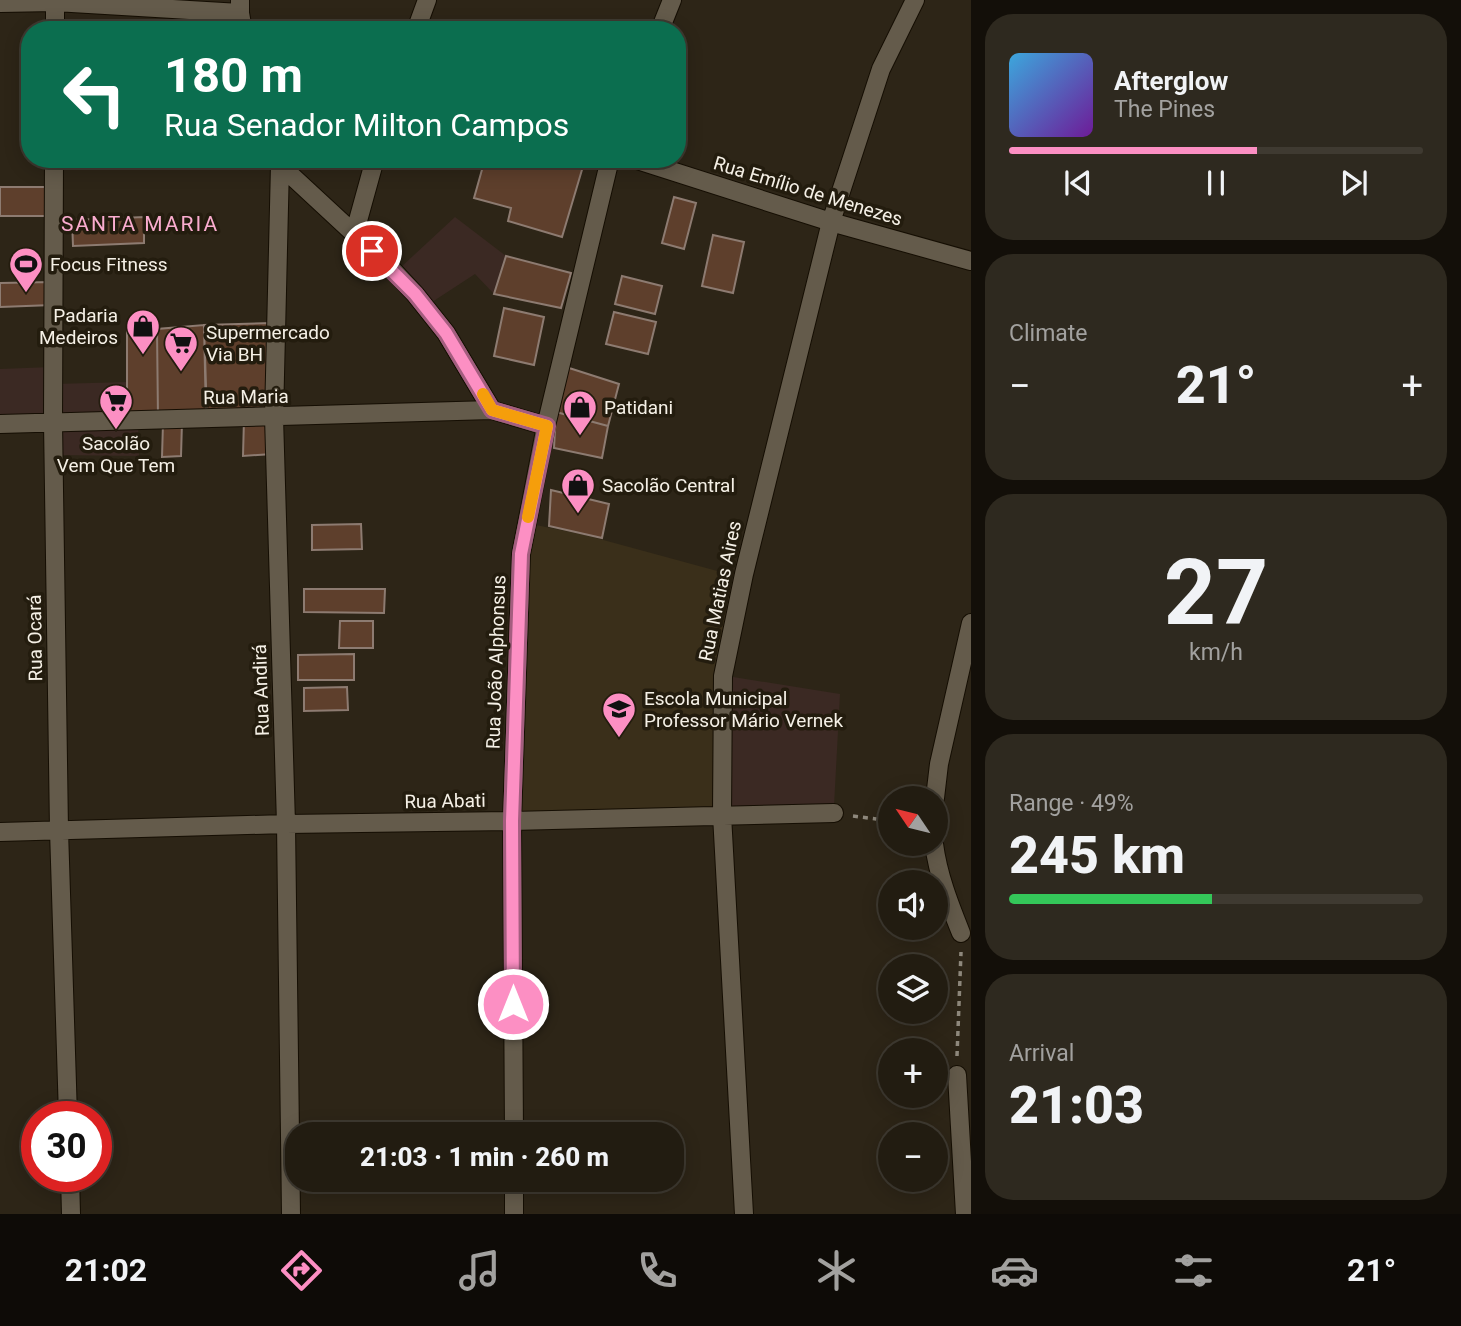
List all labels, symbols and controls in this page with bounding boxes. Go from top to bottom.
text: 180 m [164,47,303,104]
icon: left [49,49,140,140]
text: Afterglow [1114,66,1228,96]
text: The Pines [1114,96,1215,123]
text: Rua Senador Milton Campos [164,106,569,144]
street label: Rua Emílio de Menezes [711,151,905,231]
icon: previous [1059,164,1097,202]
icon: pause [1197,164,1235,202]
icon: next [1335,164,1373,202]
district label: SANTA MARIA [61,212,219,236]
pin [342,221,402,281]
icon: arrive [353,232,391,270]
sports icon: Focus Fitness [7,245,45,294]
place label: Focus Fitness [50,253,168,276]
place label: Padaria Medeiros [39,304,118,349]
shop icon: Padaria Medeiros [124,307,162,356]
text: Climate [1009,320,1088,347]
place label: Supermercado Via BH [206,321,330,366]
supermarket icon: Supermercado Via BH [162,324,200,373]
text: 21° [1176,355,1256,416]
text: − [1009,364,1031,408]
text: + [1401,364,1423,408]
supermarket icon: Sacolão Vem Que Tem [97,382,135,431]
street label: Rua Maria [203,385,289,409]
shop icon: Patidani [561,388,599,437]
place label: Patidani [604,396,673,419]
place label: Sacolão Vem Que Tem [57,432,175,477]
shop icon: Sacolão Central [559,466,597,515]
place label: Sacolão Central [602,474,735,497]
street label: Rua Matias Aires [694,519,746,663]
text: 27 [1164,540,1268,646]
street label: Rua João Alphonsus [481,575,511,749]
street label: Rua Ocará [23,594,47,682]
text: km/h [1189,639,1243,666]
street label: Rua Andirá [248,644,274,736]
place label: Escola Municipal Professor Mário Vernek [644,687,843,732]
school or university icon: Escola Municipal Professor Mário Vernek [600,690,638,739]
north arrow [878,786,948,856]
map controls [878,786,948,1192]
street label: Rua Abati [404,789,486,813]
text: Range · 49% [1009,790,1134,817]
text: 245 km [1009,825,1185,886]
button: sound [878,870,948,940]
button: layers [878,954,948,1024]
position arrow [476,967,550,1041]
button: + [878,1038,948,1108]
text: Arrival [1009,1040,1074,1067]
text: 21:03 [1009,1075,1144,1136]
speed limit sign: 30 [21,1101,112,1192]
button: − [878,1122,948,1192]
text: 21:03 · 1 min · 260 m [360,1142,609,1172]
icon: directions [277,1246,326,1295]
icon: music [455,1246,504,1295]
icon: phone [633,1246,682,1295]
icon: climate [812,1246,861,1295]
icon: car [990,1246,1039,1295]
icon: filters [1169,1246,1218,1295]
text: 21:02 [65,1251,147,1289]
text: 21° [1347,1251,1396,1289]

